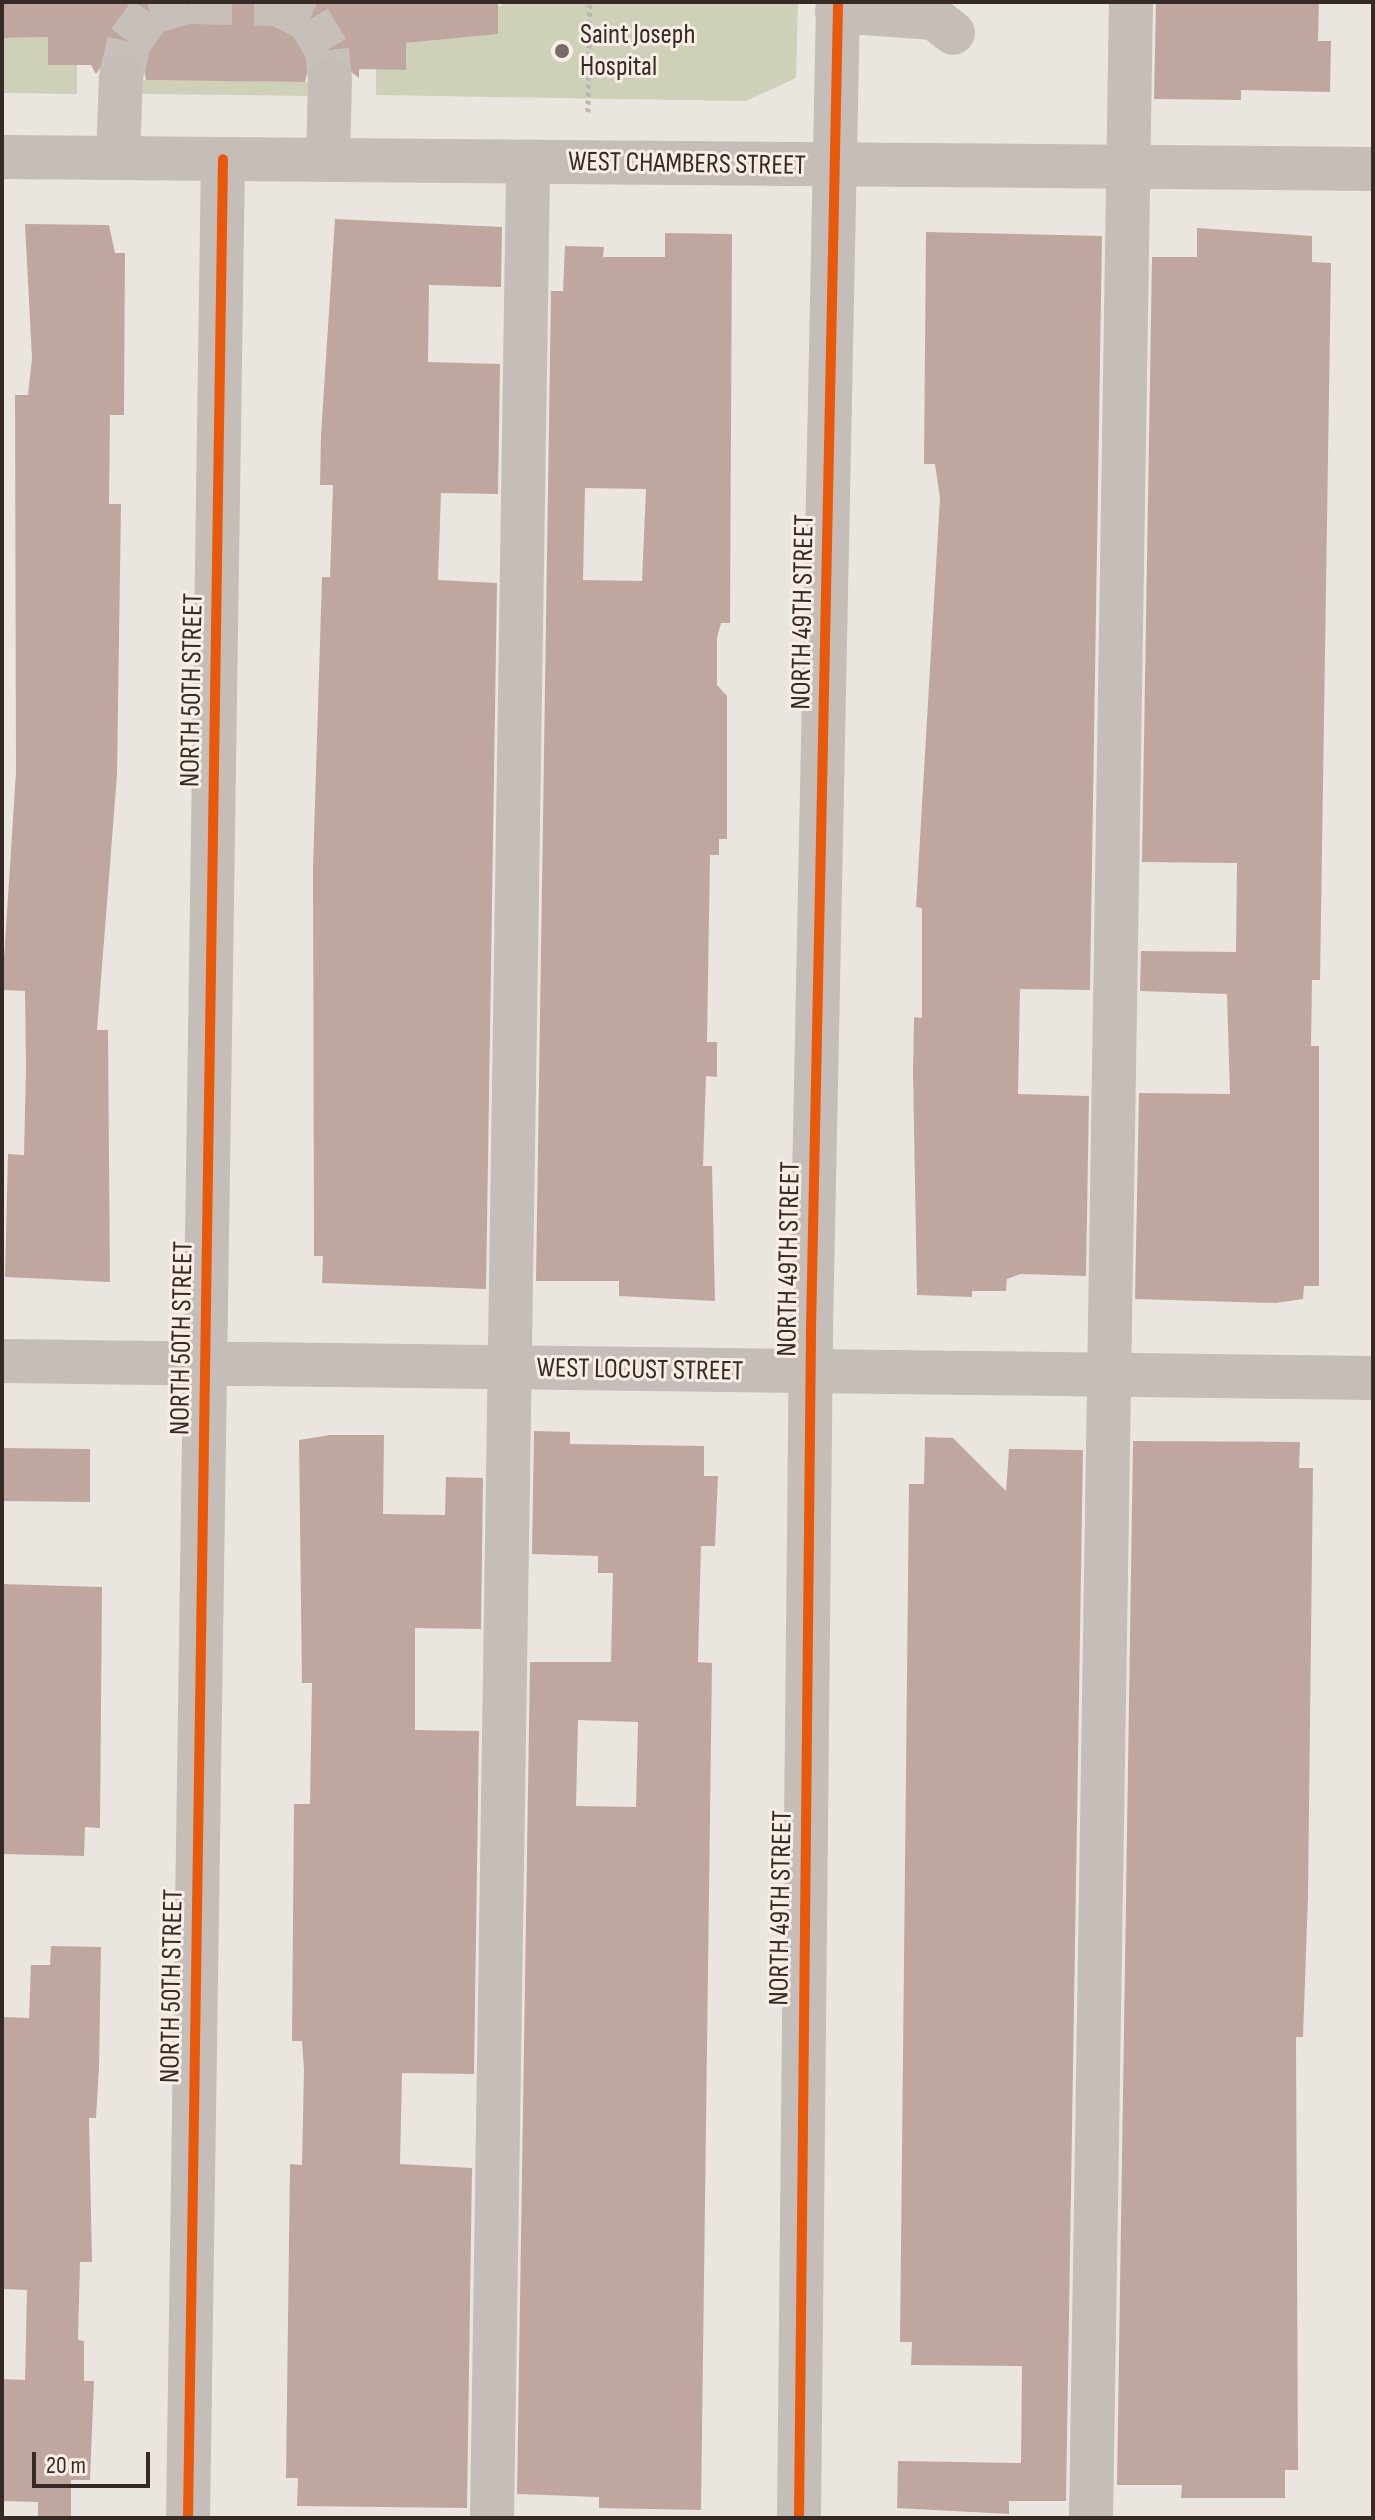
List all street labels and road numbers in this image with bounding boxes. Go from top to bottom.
street label: WEST CHAMBERS STREET [568,145,806,183]
street label: NORTH 49TH STREET [784,514,822,710]
street label: NORTH 50TH STREET [174,593,210,787]
street label: NORTH 49TH STREET [770,1161,808,1357]
street label: NORTH 50TH STREET [164,1241,200,1435]
street label: WEST LOCUST STREET [536,1351,744,1389]
street label: NORTH 49TH STREET [762,1810,800,2006]
street label: NORTH 50TH STREET [154,1889,190,2083]

